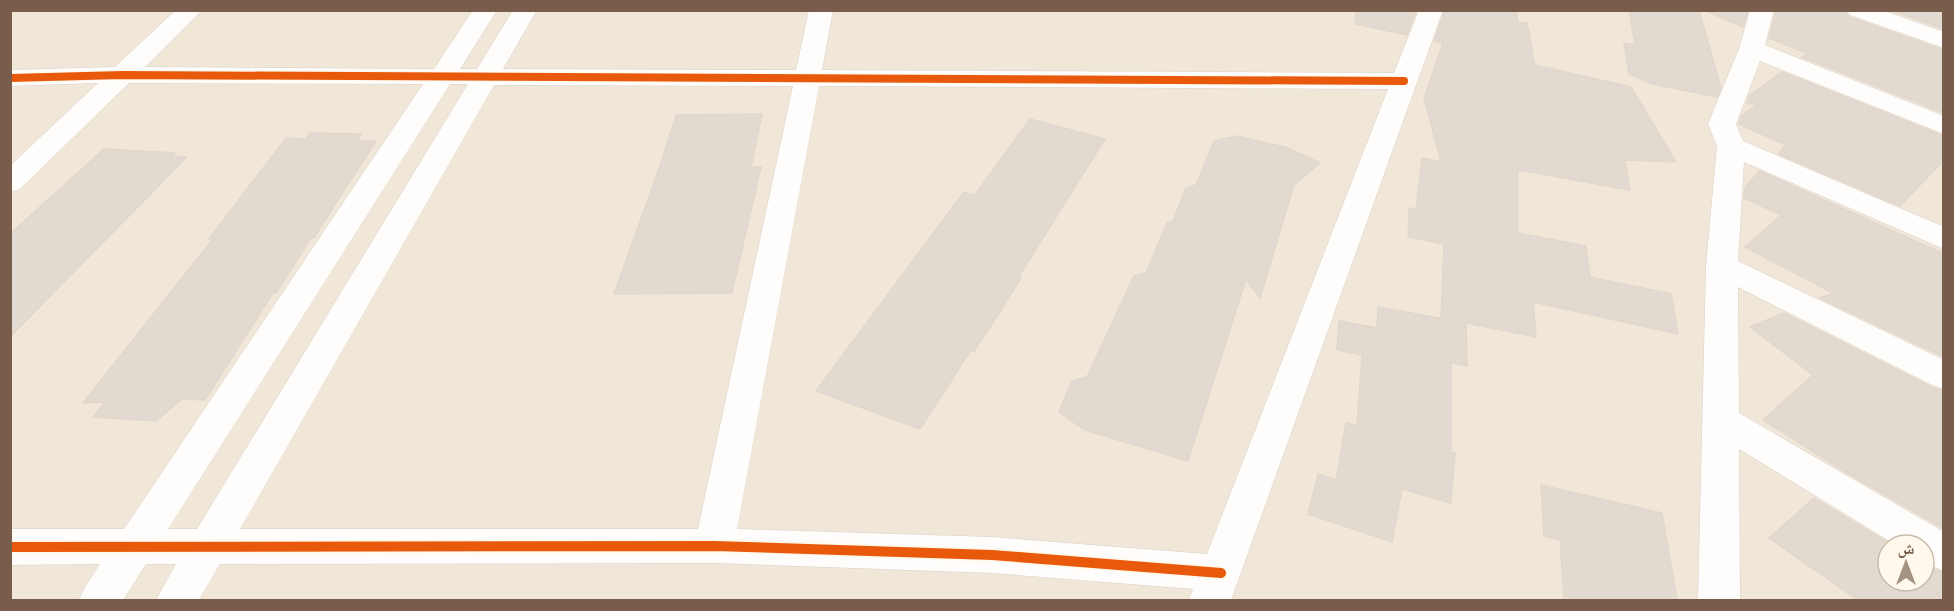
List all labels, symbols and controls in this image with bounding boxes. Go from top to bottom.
north arrow [1876,533,1936,593]
text: ش [1898,538,1915,558]

